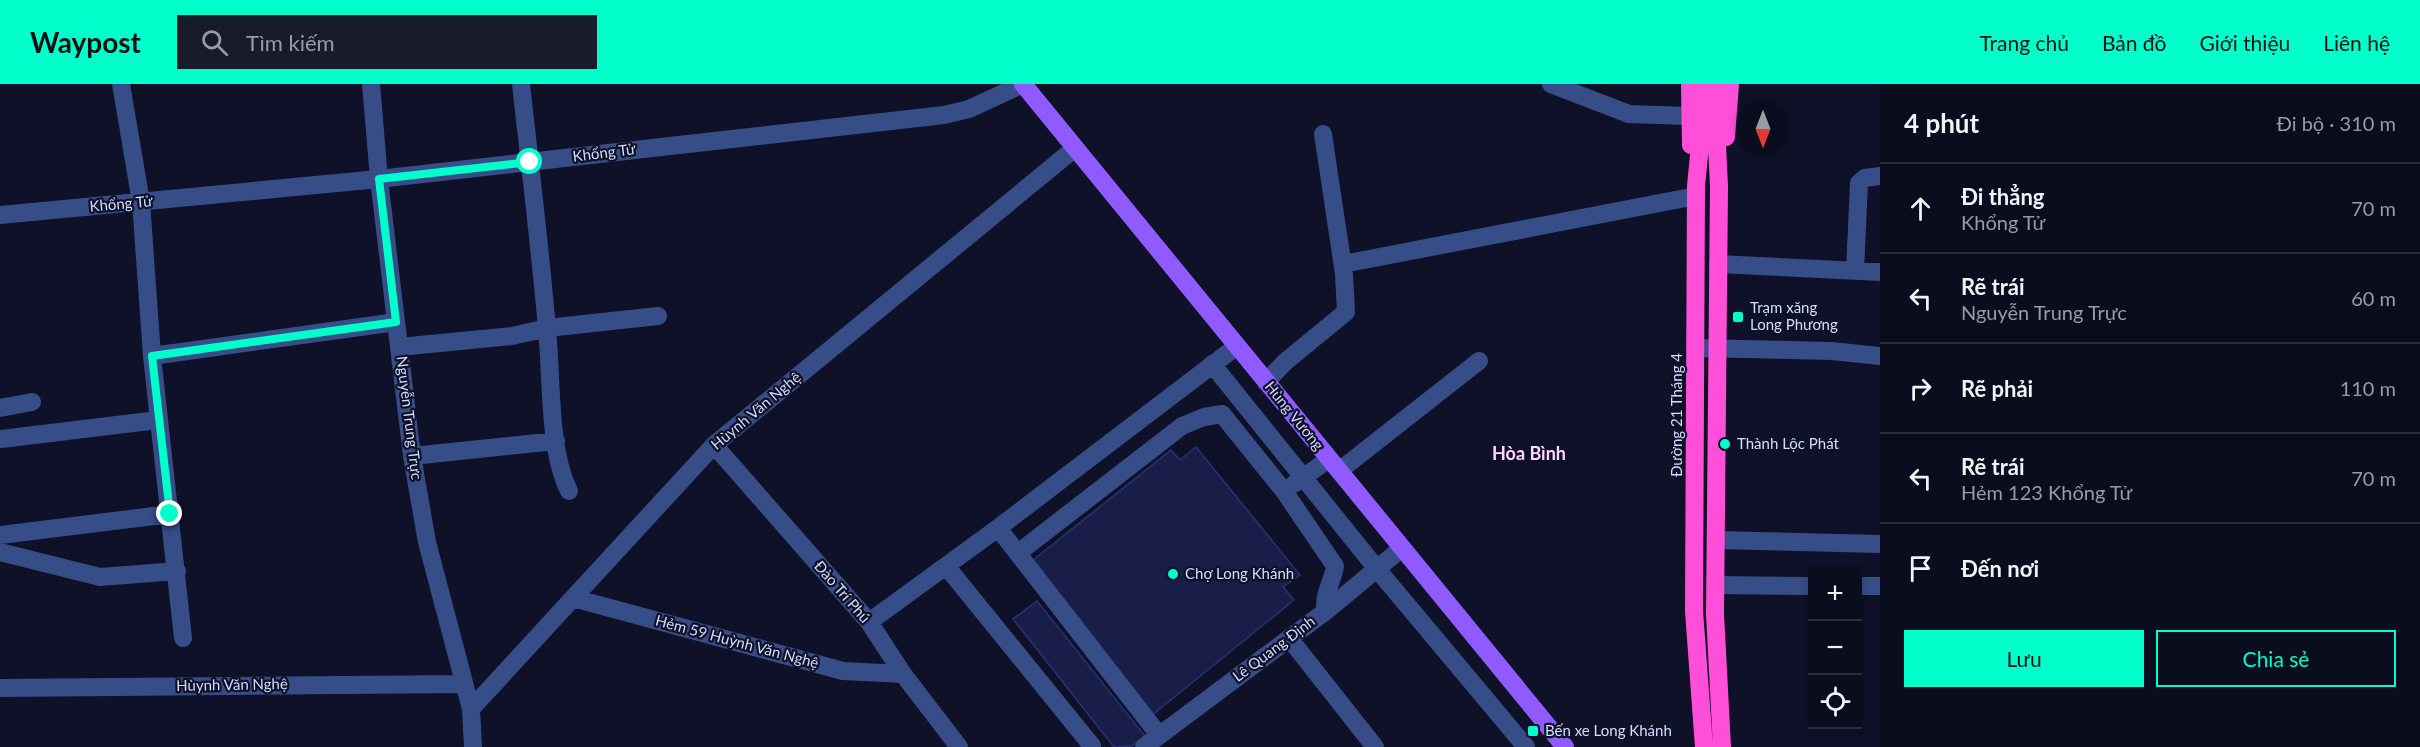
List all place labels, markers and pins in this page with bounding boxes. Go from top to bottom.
place label: Trạm xăng Long Phương [1750,298,1838,333]
marker: Trạm xăng Long Phương [1731,310,1745,324]
place label: Thành Lộc Phát [1737,434,1839,452]
marker: Thành Lộc Phát [1718,437,1732,451]
place label: Chợ Long Khánh [1185,564,1294,582]
marker: Chợ Long Khánh [1166,567,1180,581]
place label: Bến xe Long Khánh [1545,721,1672,739]
marker: Bến xe Long Khánh [1526,724,1540,738]

